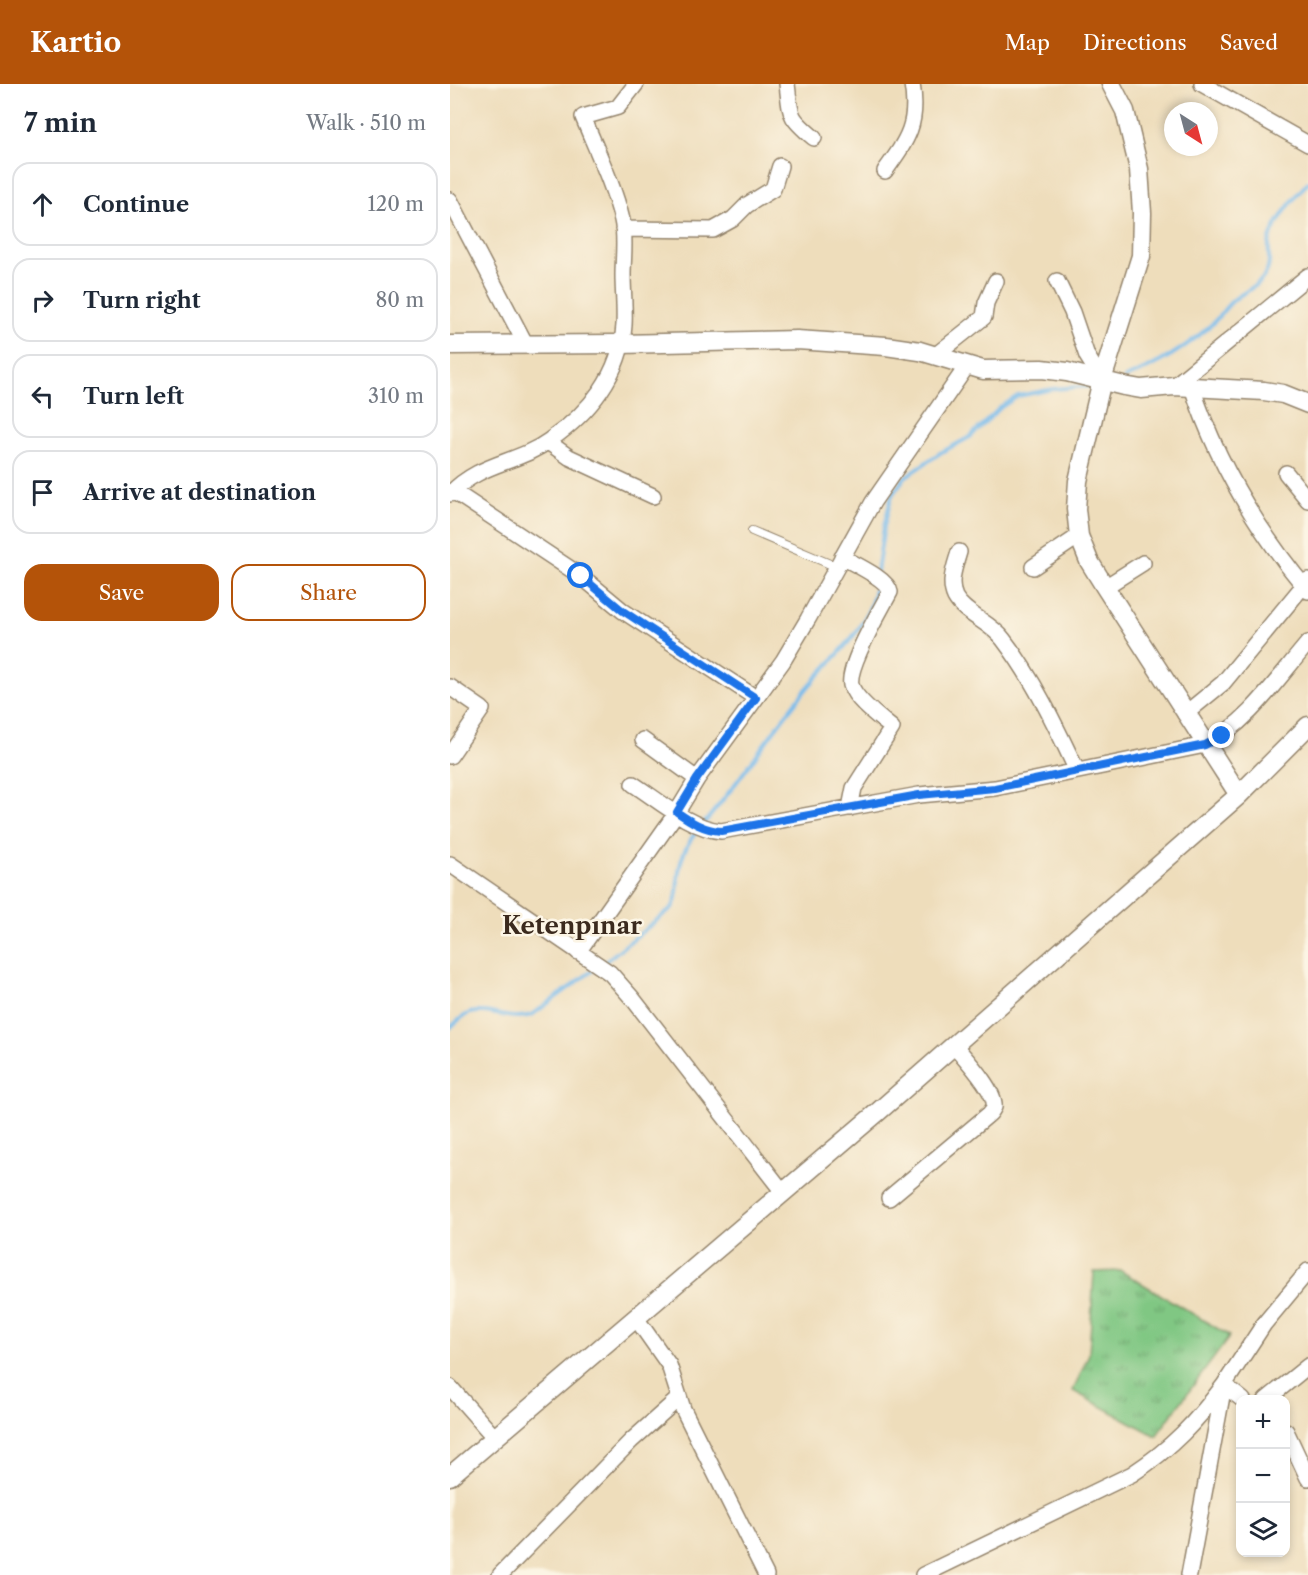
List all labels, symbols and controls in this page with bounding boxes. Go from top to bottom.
text: Kartio [30,25,121,59]
text: Map [1005,30,1050,55]
text: Directions [1083,30,1187,55]
text: Saved [1220,30,1278,55]
north arrow [1164,102,1218,156]
text: 7 min [24,107,97,139]
text: Walk · 510 m [306,111,426,135]
icon: ahead [26,188,59,221]
text: Continue [83,191,189,218]
text: 120 m [367,192,424,216]
icon: right [26,284,59,317]
text: Turn right [83,287,201,314]
text: 80 m [376,288,424,312]
icon: left [26,380,59,413]
text: Turn left [83,383,184,410]
text: 310 m [368,384,424,408]
icon: arrive [26,476,59,509]
text: Arrive at destination [83,479,316,506]
route start [567,562,593,588]
button: Save [24,564,219,621]
button: Share [231,564,426,621]
route end [1208,722,1234,748]
district label: Ketenpınar [502,911,642,940]
map controls [1236,1395,1290,1557]
button: + [1236,1395,1290,1449]
button: − [1236,1449,1290,1503]
button: layers [1236,1503,1290,1557]

